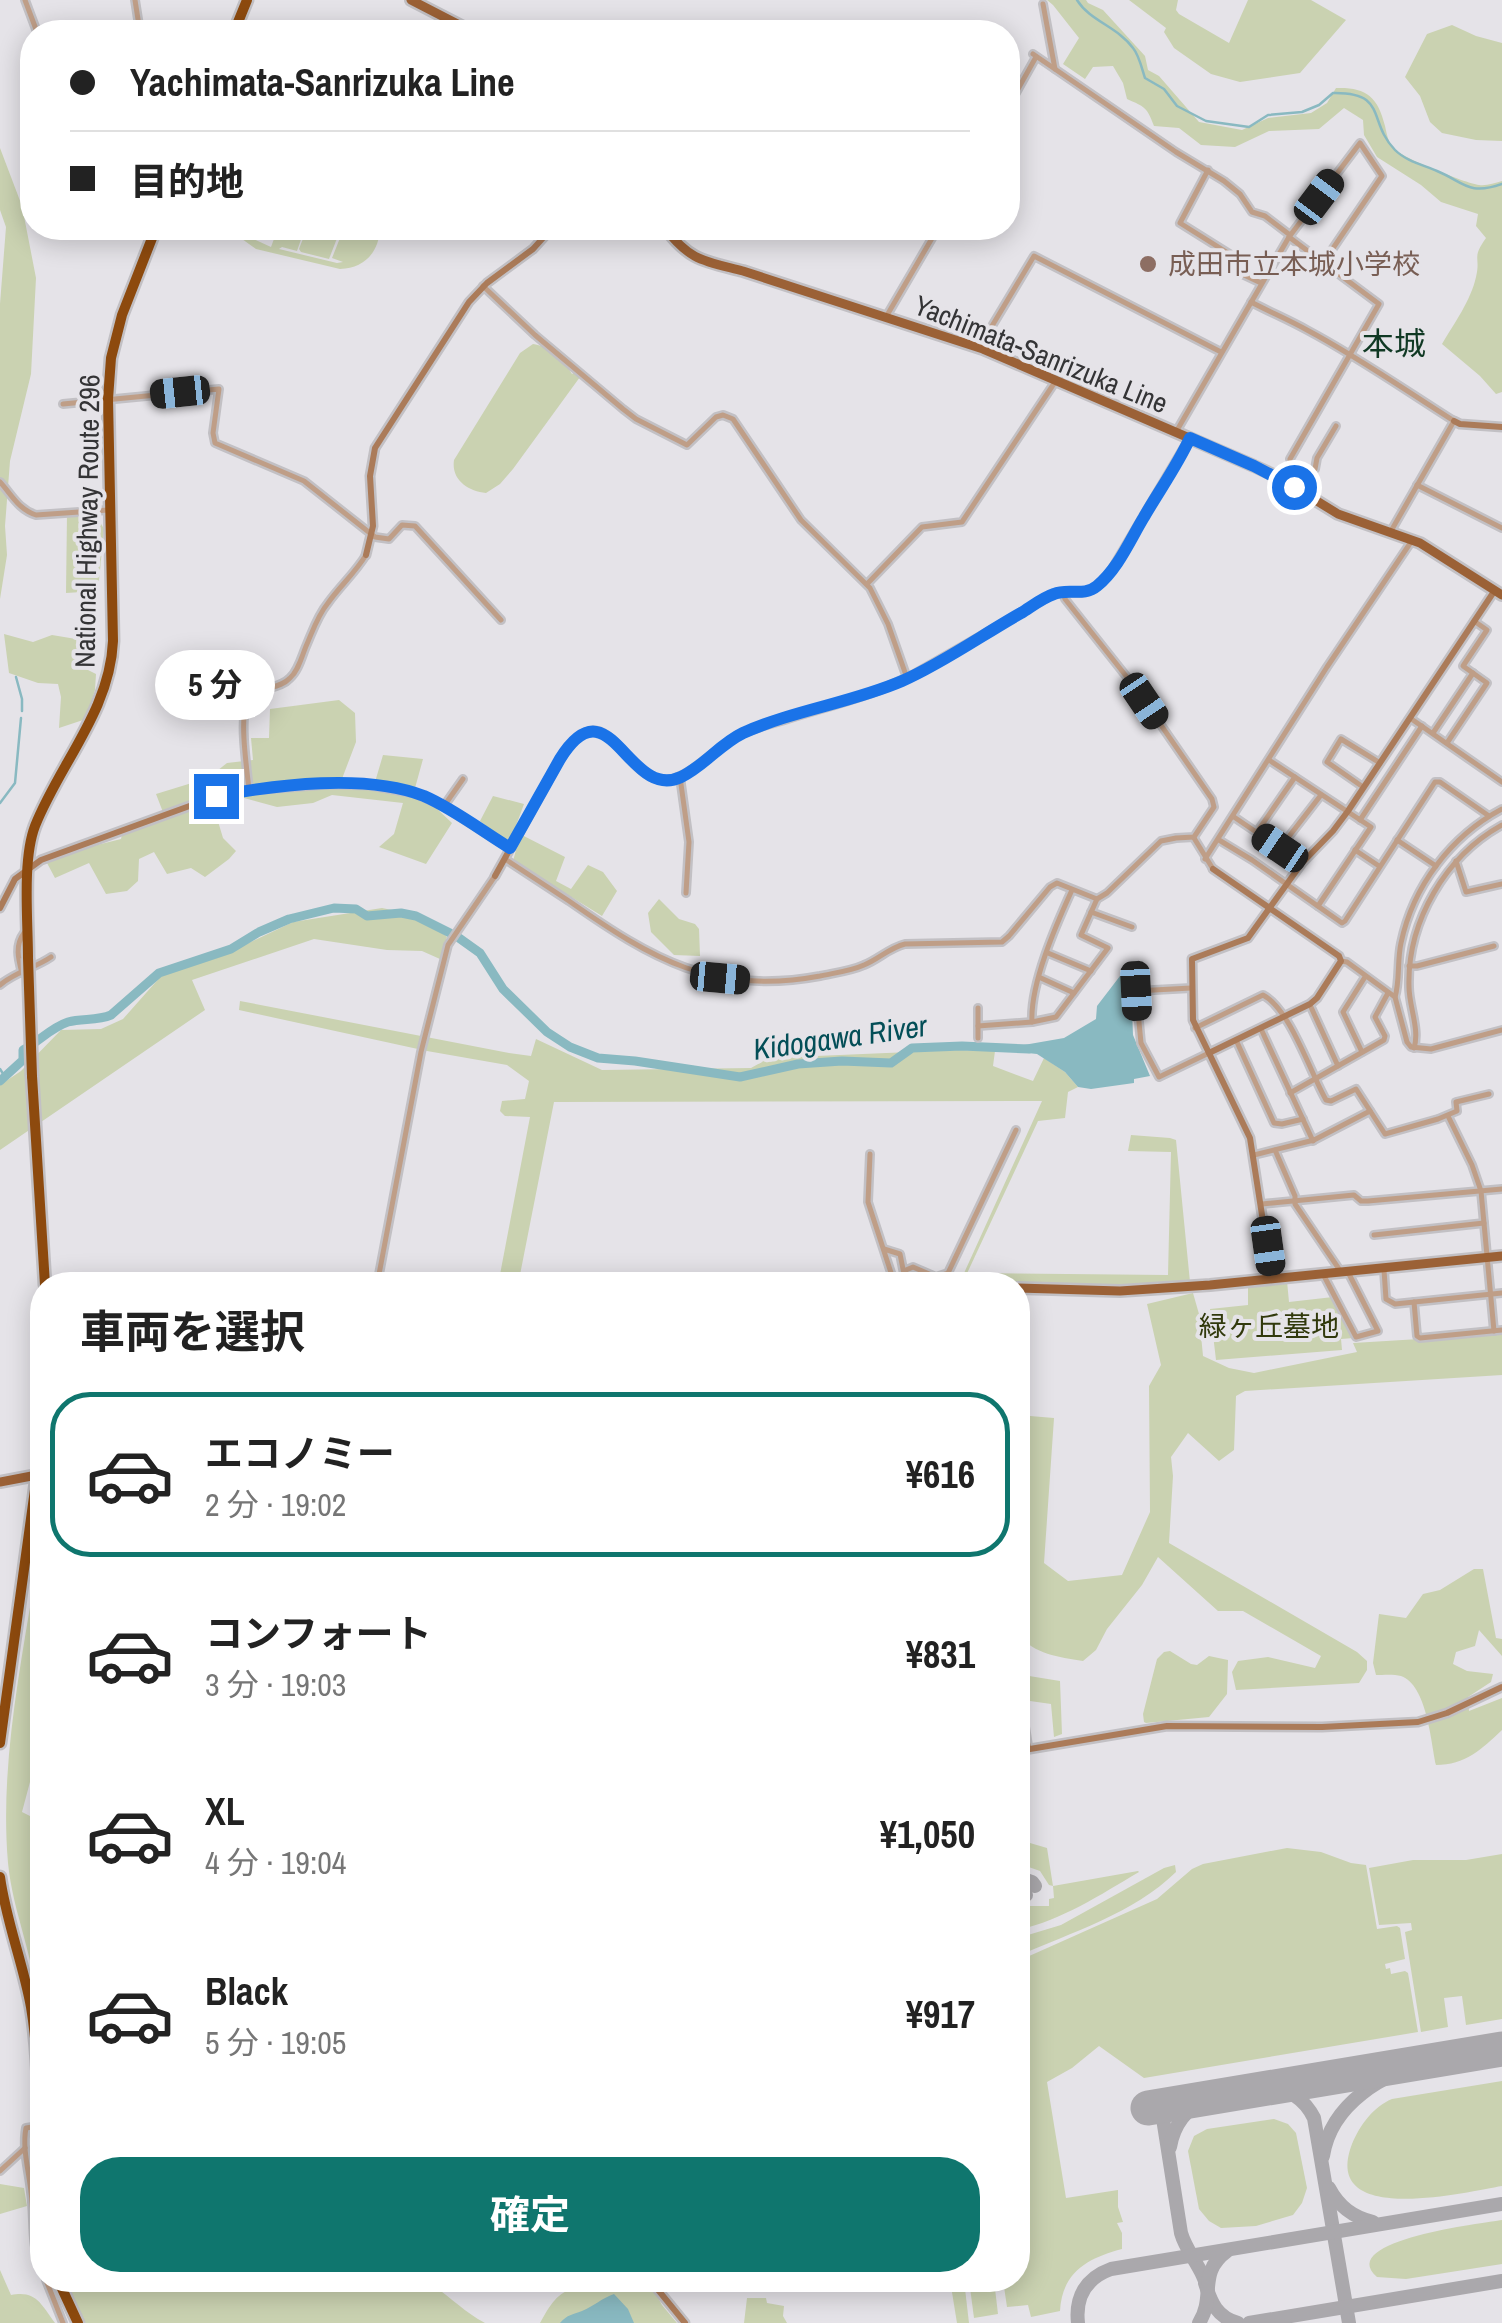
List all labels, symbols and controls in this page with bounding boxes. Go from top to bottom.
text: Yachimata-Sanrizuka Line [130,57,515,108]
text: 目的地 [130,156,244,207]
car [1289,164,1349,230]
place label: 成田市立本城小学校 [1168,245,1420,283]
marker: 成田市立本城小学校 [1137,253,1159,275]
street label: Yachimata-Sanrizuka Line [909,286,1173,422]
district label: 本城 [1362,322,1426,365]
street label: National Highway Route 296 [65,374,109,668]
car [149,374,211,410]
route start [1272,465,1317,510]
callout: 5 分 [156,651,276,721]
text: 5 分 [188,663,242,706]
car [1115,668,1173,734]
route end [194,774,239,819]
car [1247,819,1313,877]
car [689,960,751,996]
car [1119,960,1153,1022]
water label: Kidogawa River [750,1005,930,1069]
car [1249,1214,1287,1278]
text: 車両を選択 [80,1301,305,1362]
park label: 緑ヶ丘墓地 [1199,1307,1339,1345]
text: エコノミー [205,1428,395,1479]
icon: car [85,1430,175,1520]
text: ¥616 [906,1449,975,1500]
text: 2 分 · 19:02 [205,1483,346,1526]
text: コンフォート [205,1608,432,1659]
icon: car [85,1610,175,1700]
text: ¥831 [906,1629,975,1680]
text: 3 分 · 19:03 [205,1663,346,1706]
text: XL [205,1786,245,1837]
icon: car [85,1790,175,1880]
text: ¥1,050 [880,1809,975,1860]
text: 4 分 · 19:04 [205,1841,346,1884]
text: Black [205,1966,288,2017]
icon: car [85,1970,175,2060]
text: ¥917 [906,1989,975,2040]
text: 5 分 · 19:05 [205,2021,346,2064]
button: 確定 [80,2157,980,2272]

